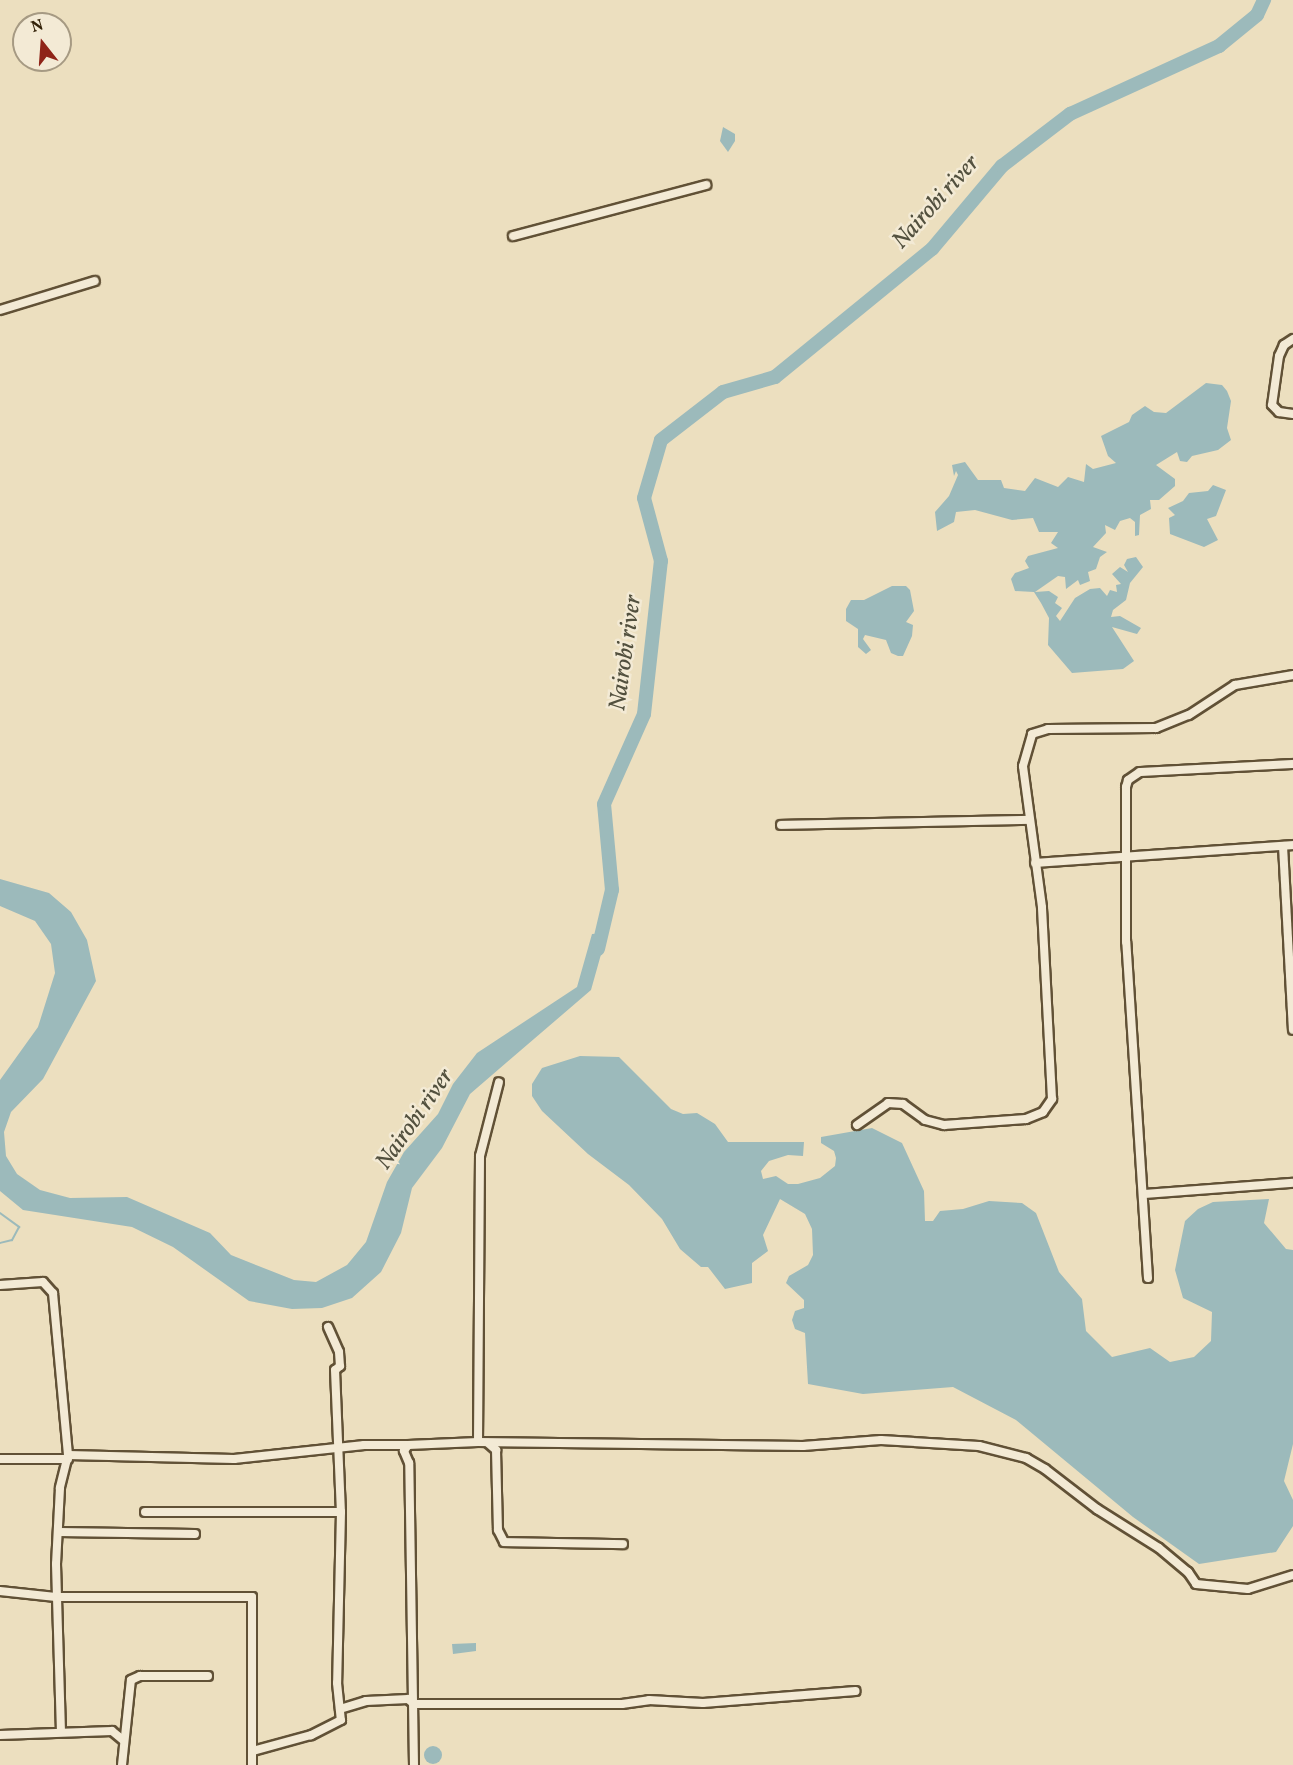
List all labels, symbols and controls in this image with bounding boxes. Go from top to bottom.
north arrow [12,12,72,72]
text: N [29,14,46,39]
water label: Nairobi river [887,150,987,256]
water label: Nairobi river [605,593,649,713]
water label: Nairobi river [371,1064,461,1176]

